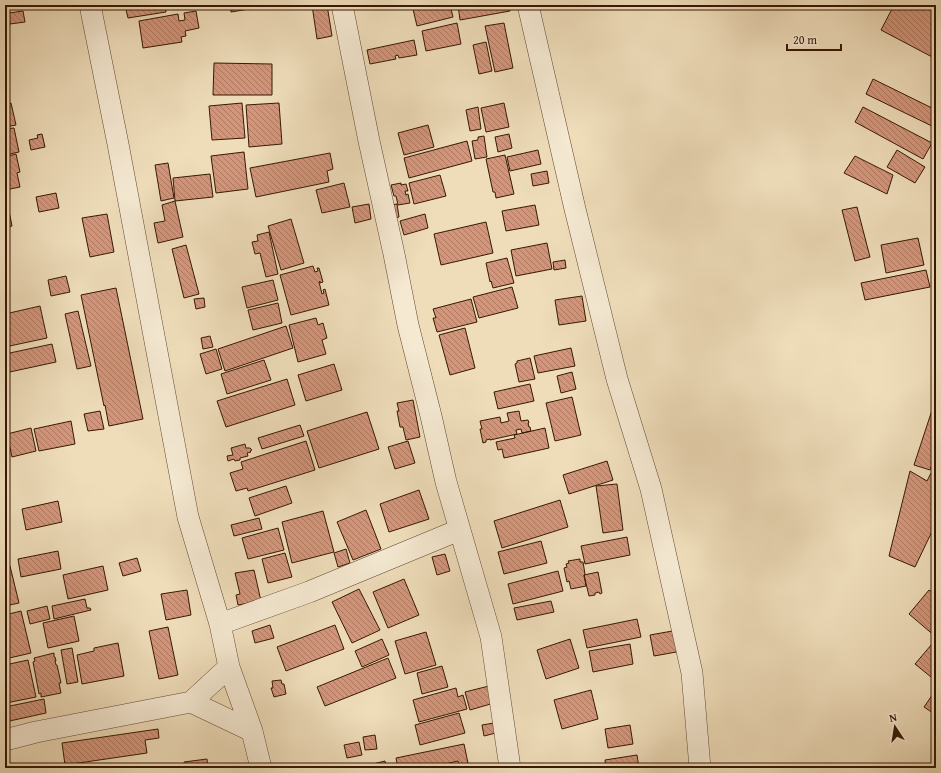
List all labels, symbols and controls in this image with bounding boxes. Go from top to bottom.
scale bar [787,26,841,52]
text: 20 m [793,31,817,48]
north arrow [875,707,915,747]
text: N [888,708,899,726]

